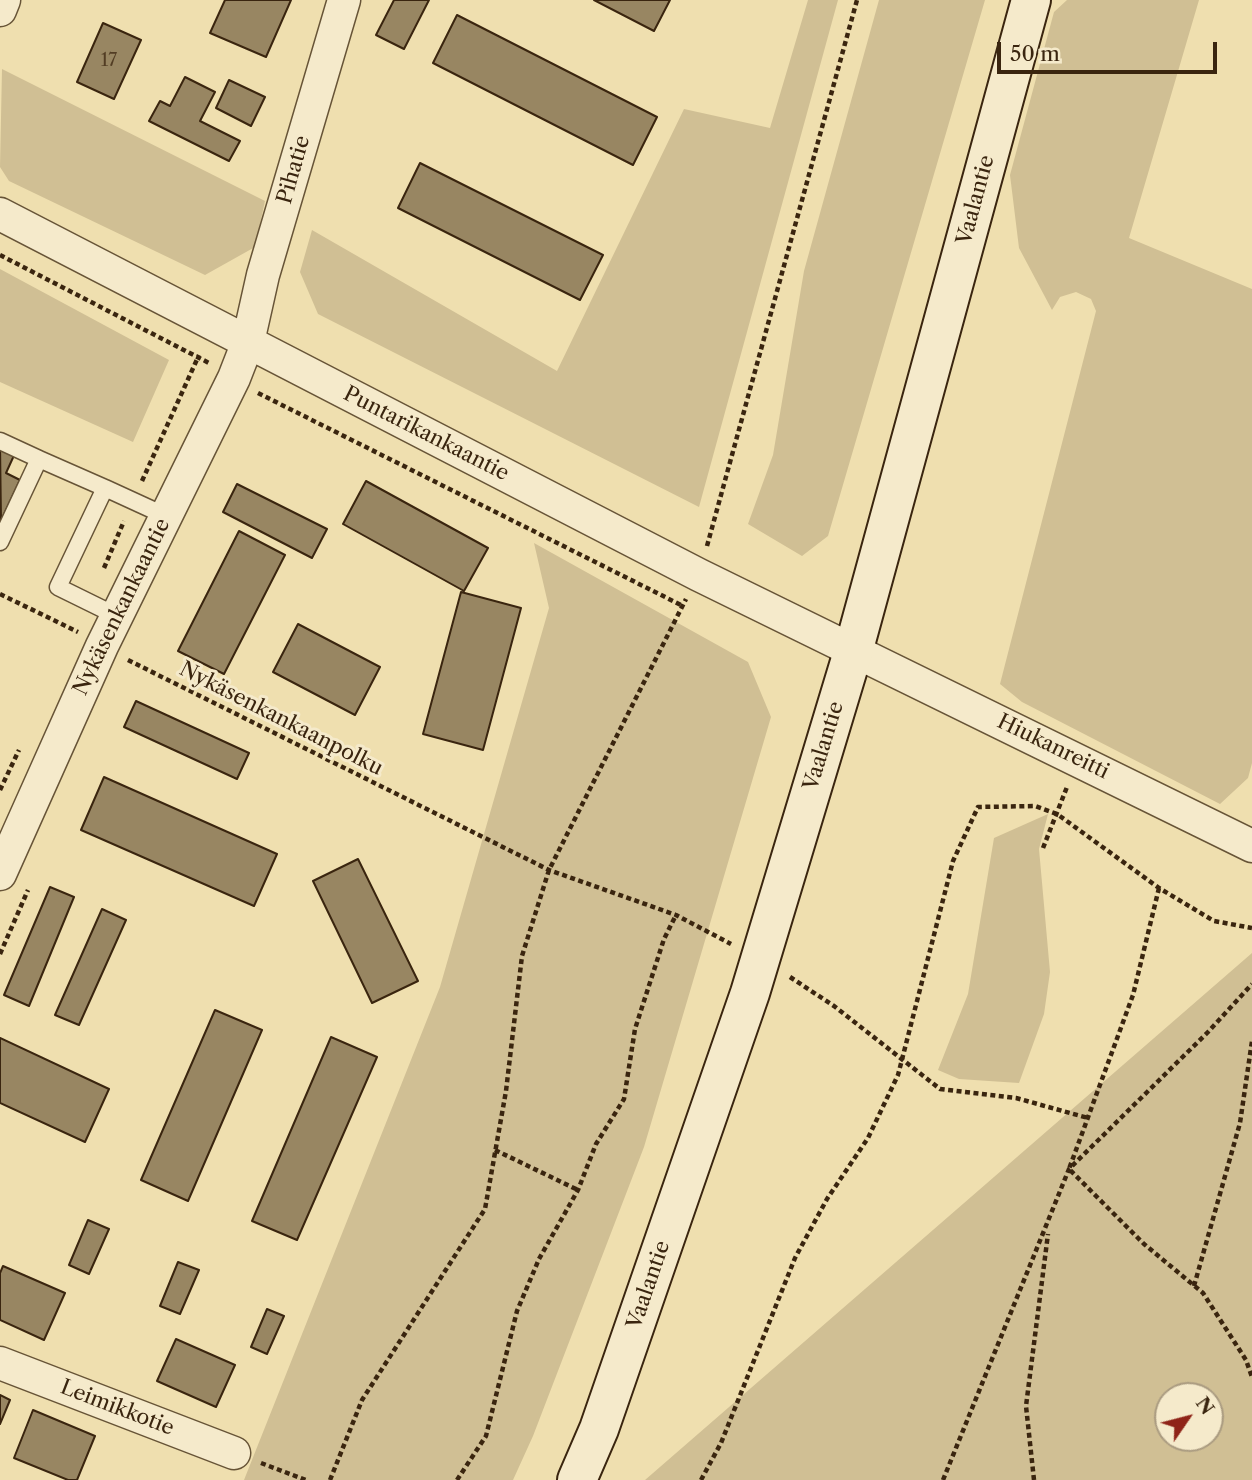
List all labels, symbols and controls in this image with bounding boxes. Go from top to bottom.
scale bar [1000,28,1220,72]
text: 50 m [1010,41,1060,66]
house number: 17 [101,50,117,72]
street label: Pihatie [272,133,316,207]
street label: Vaalantie [952,153,1000,247]
street label: Puntarikankaantie [339,381,513,487]
street label: Nykäsenkankaantie [68,514,176,700]
street label: Nykäsenkankaanpolku [175,657,387,781]
street label: Vaalantie [799,699,849,793]
street label: Hiukanreitti [993,709,1113,785]
street label: Vaalantie [622,1238,676,1332]
street label: Leimikkotie [57,1375,177,1441]
north arrow [1154,1382,1224,1452]
text: N [1191,1392,1219,1419]

